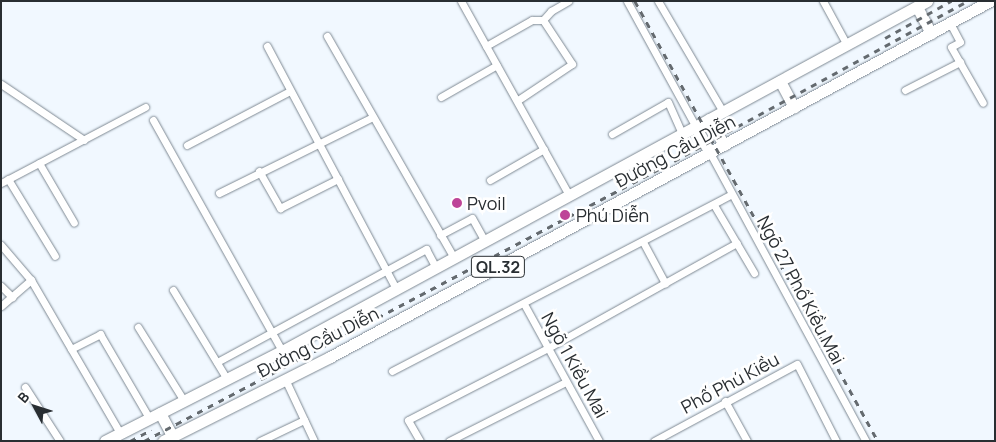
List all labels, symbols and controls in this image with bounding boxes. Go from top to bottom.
street label: Đường Cầu Diễn [611,110,739,192]
place label: Pvoil [467,192,506,214]
marker: Pvoil [451,197,463,209]
place label: Phú Diễn [576,204,649,226]
marker: Phú Diễn [558,208,572,222]
street label: Ngõ 27 Phố Kiều Mai [753,212,849,368]
road number: QL.32 [470,253,526,280]
street label: Đường Cầu Diễn [254,302,382,382]
street label: Ngõ 1 Kiều Mai [537,309,613,421]
street label: Phố Phú Kiều [677,348,783,418]
north arrow [10,382,60,432]
text: B [13,388,33,407]

